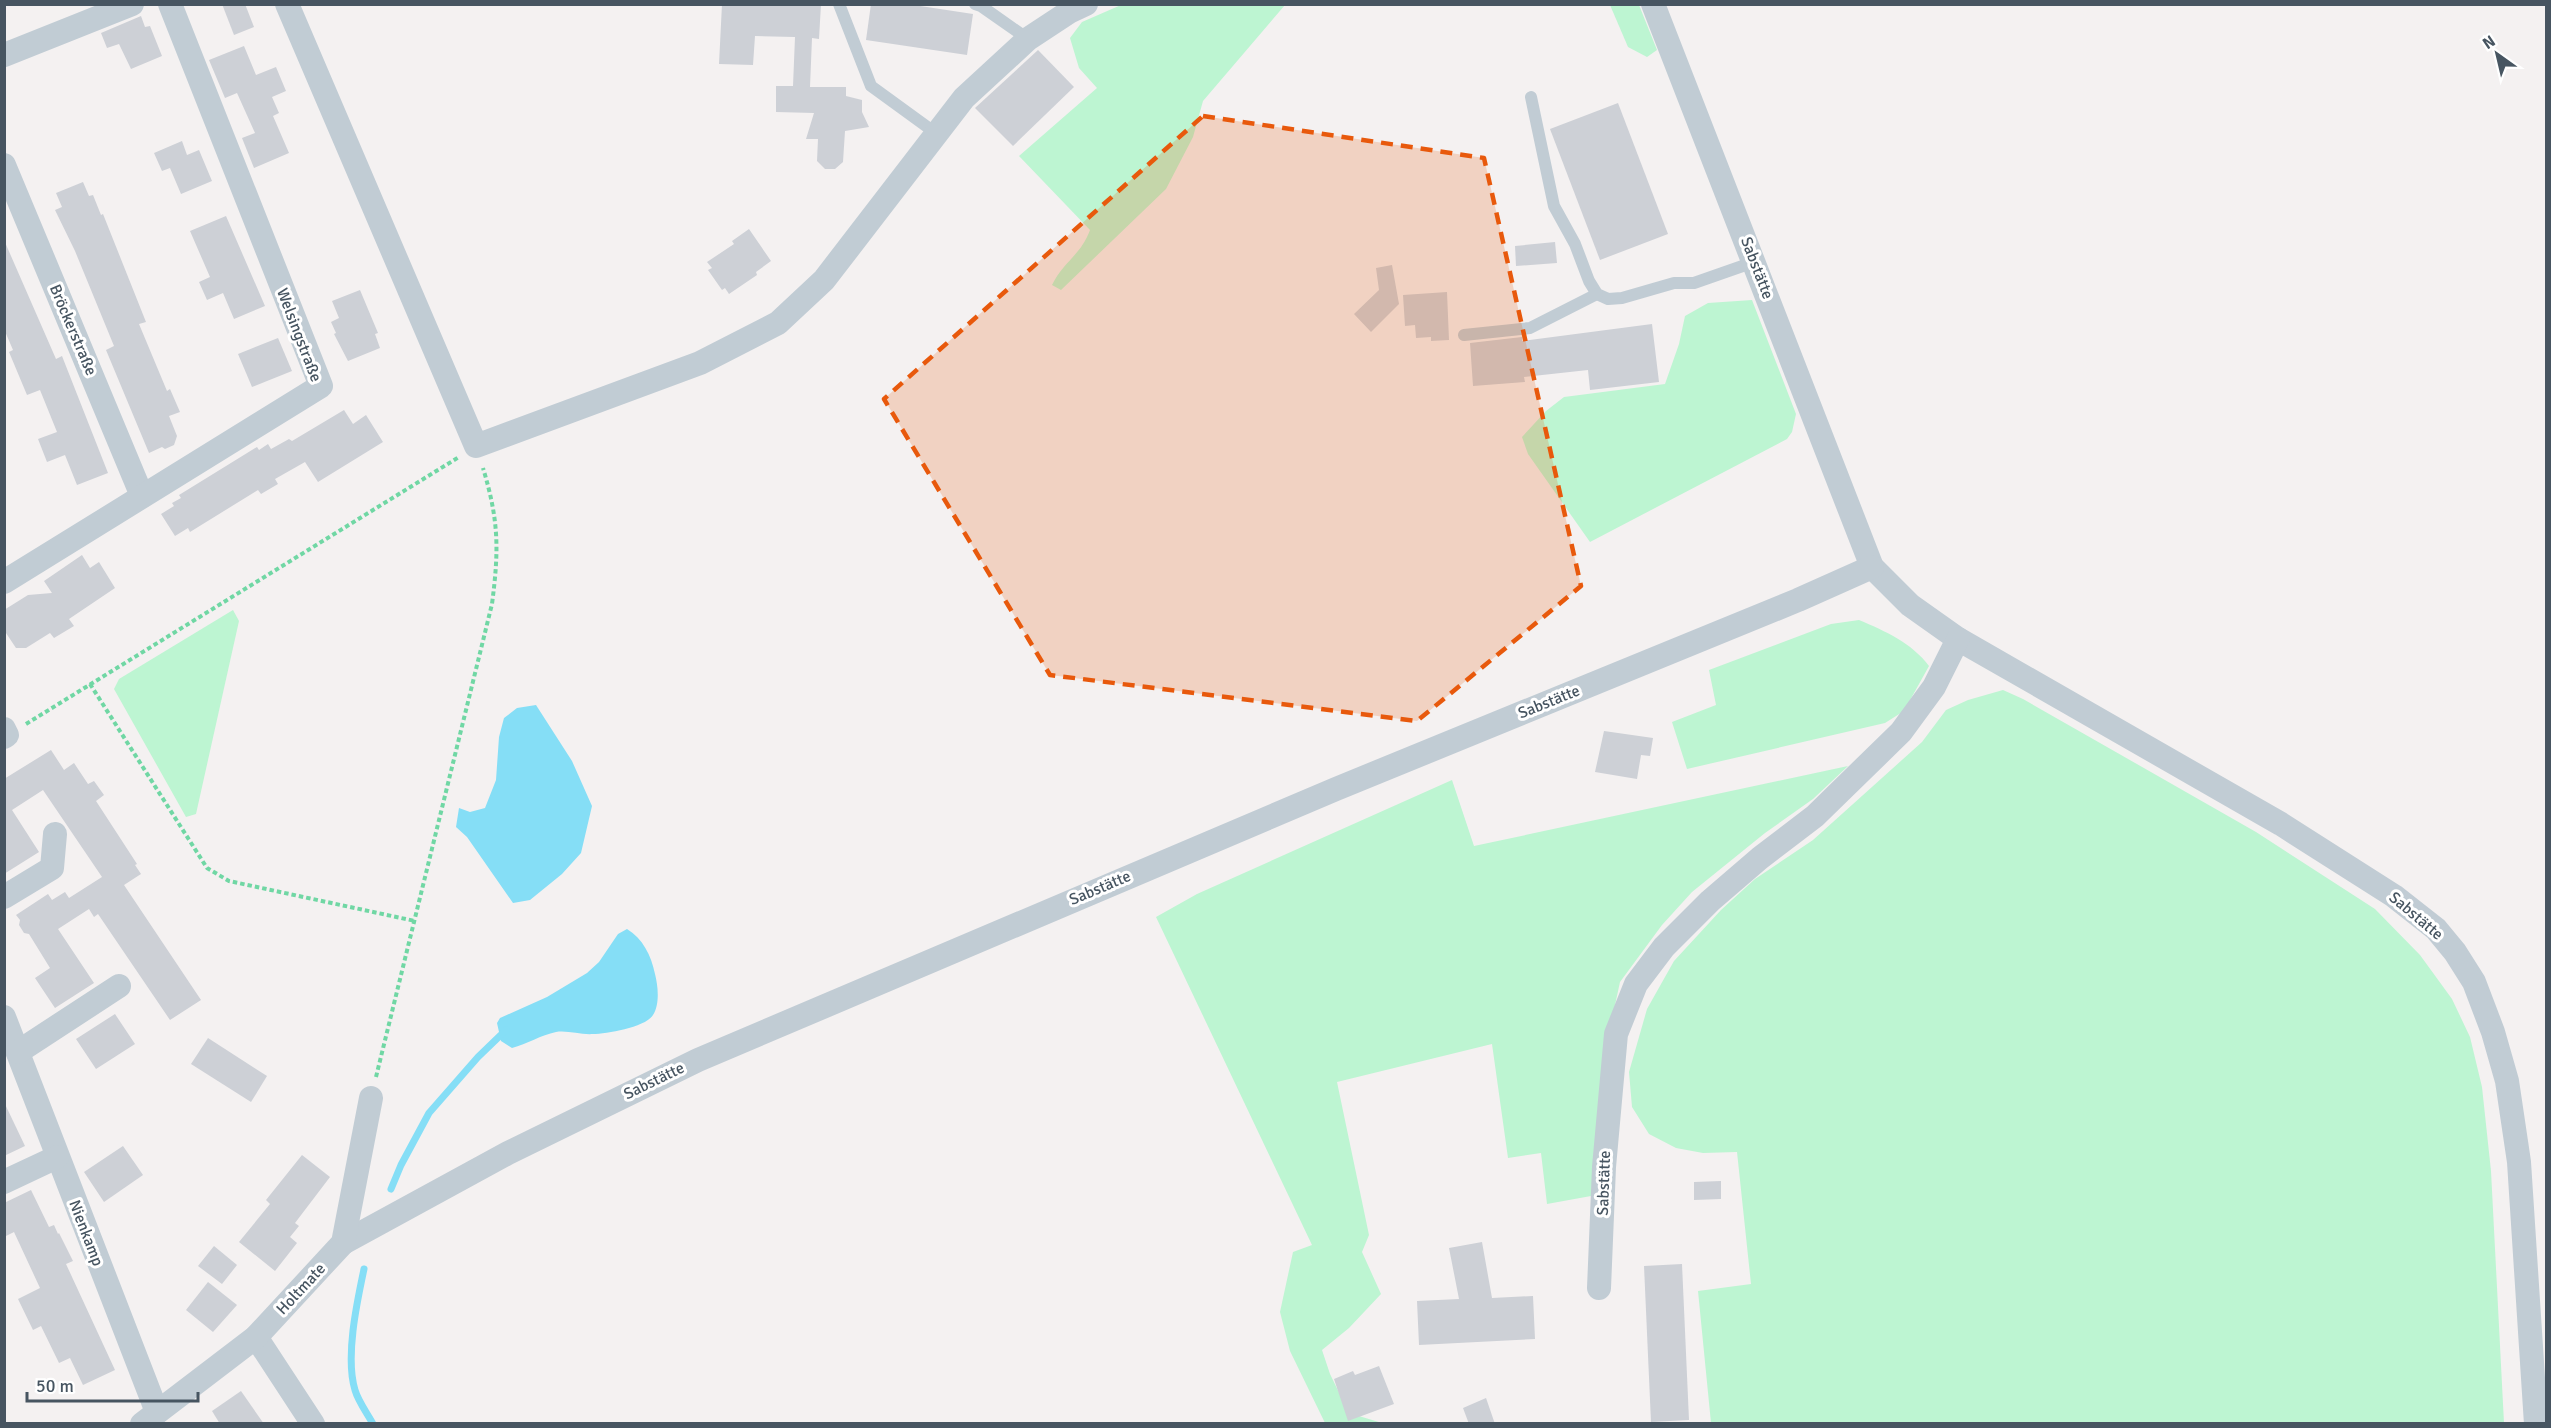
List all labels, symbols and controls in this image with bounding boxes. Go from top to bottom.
north arrow [2467,24,2527,84]
text: N [2479,31,2499,54]
street label: Sabstätte [1736,234,1778,302]
street label: Bröckerstraße [45,281,101,379]
street label: Welsingstraße [272,285,326,385]
street label: Sabstätte [1515,681,1583,723]
street label: Sabstätte [1066,866,1134,910]
street label: Sabstätte [2385,887,2447,945]
street label: Sabstätte [620,1058,688,1104]
street label: Sabstätte [1593,1150,1615,1216]
street label: Nienkamp [64,1197,108,1269]
street label: Holtmate [272,1259,330,1319]
scale bar [27,1365,198,1403]
text: 50 m [36,1375,74,1397]

